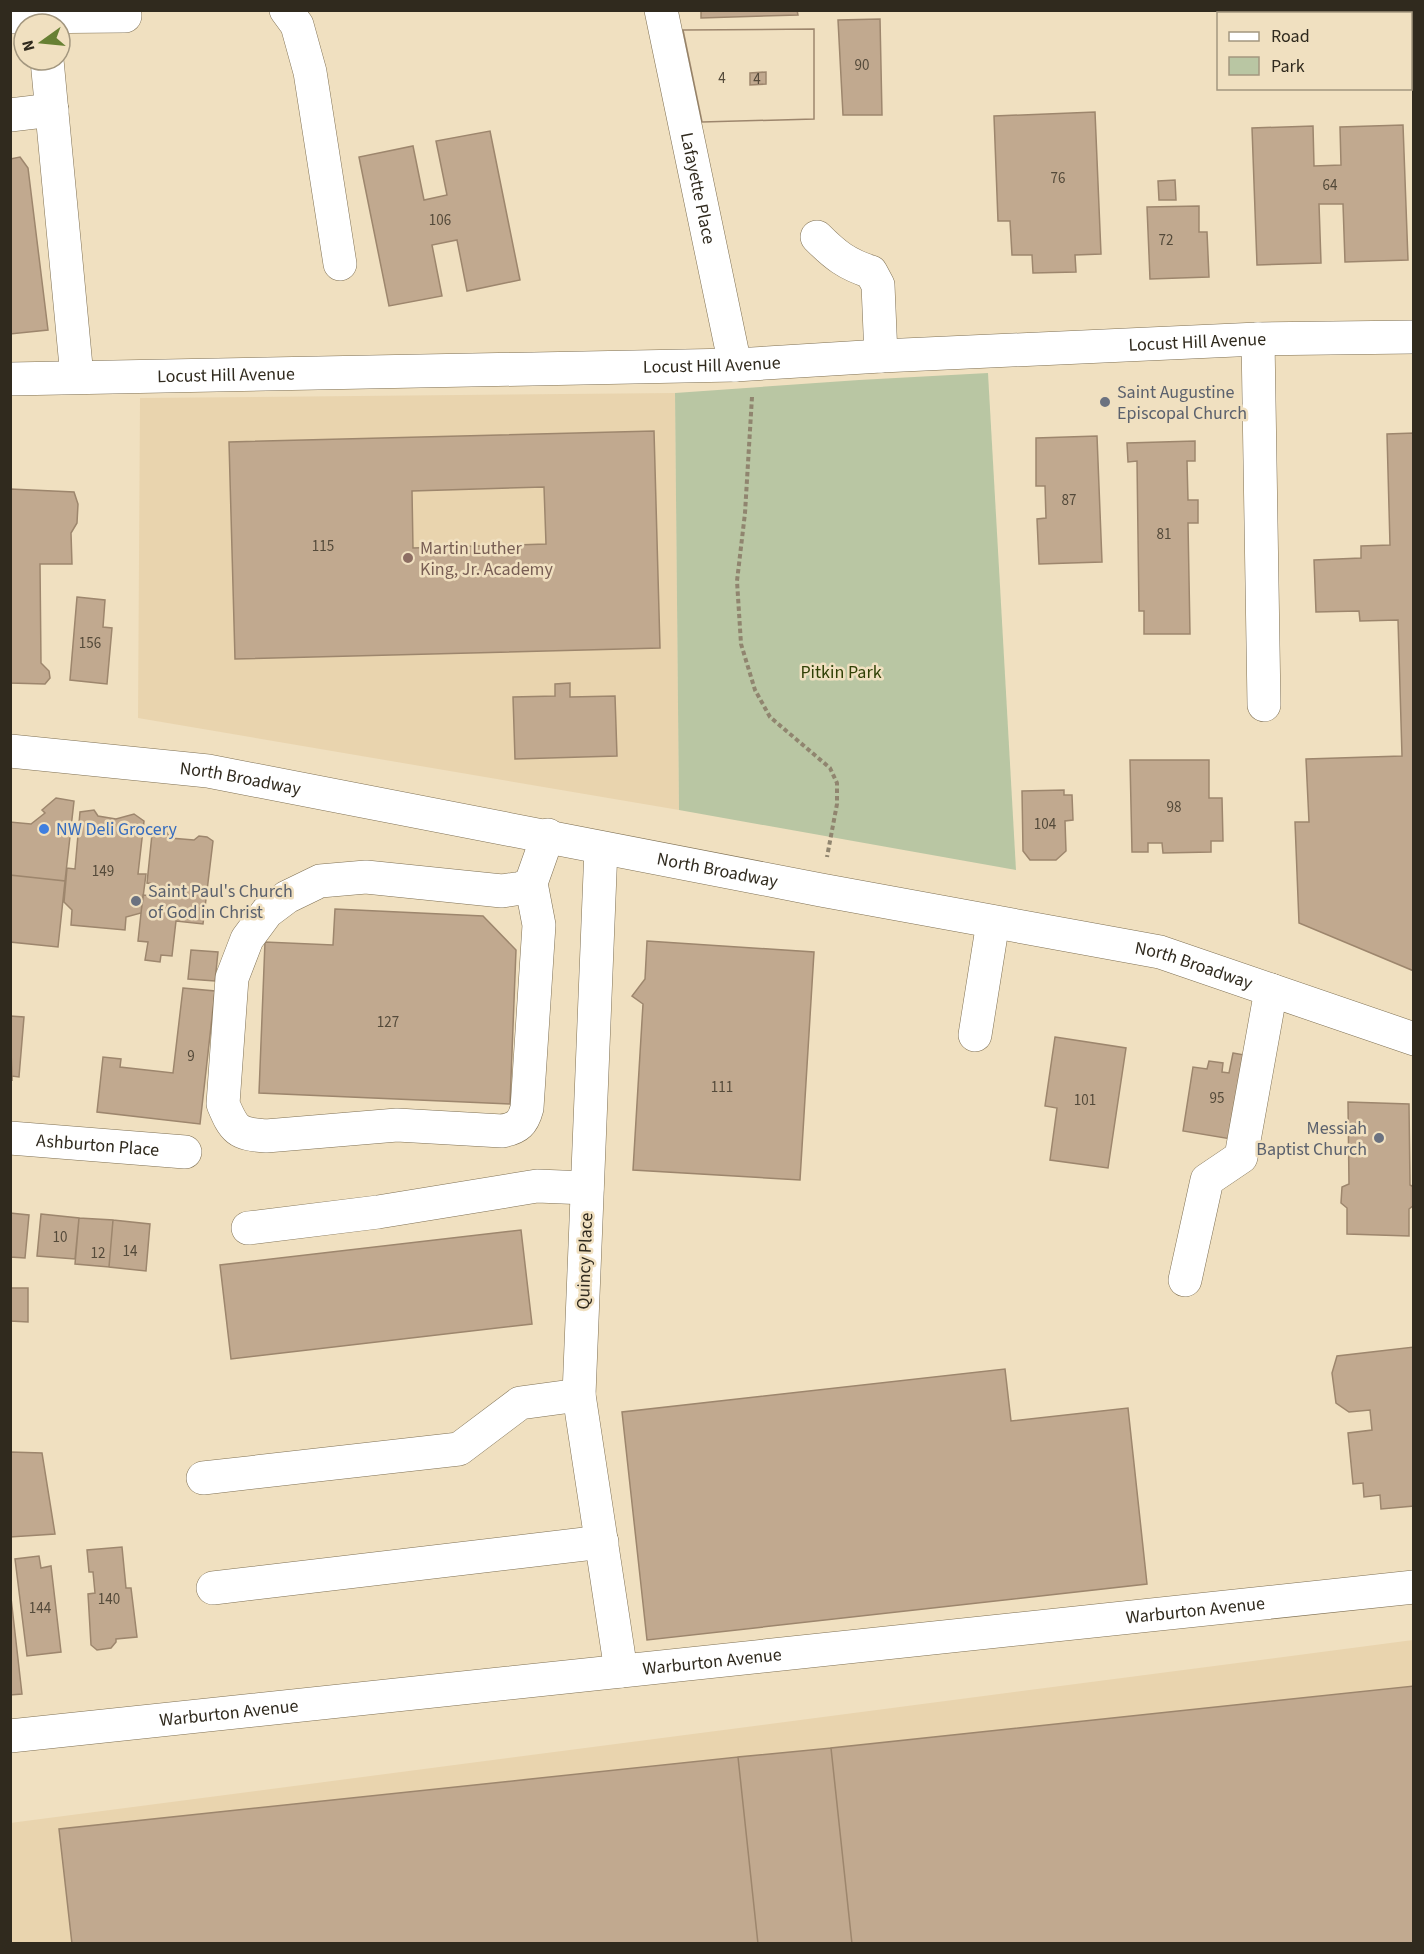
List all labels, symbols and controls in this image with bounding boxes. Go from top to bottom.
north arrow [12,12,72,72]
legend [1217,12,1412,90]
text: Road [1271,24,1310,49]
text: N [16,38,40,54]
text: Park [1271,54,1305,79]
house number: 90 [855,55,869,76]
house number: 4 [718,68,726,89]
house number: 4 [753,69,761,90]
street label: Lafayette Place [674,130,722,246]
house number: 76 [1051,168,1065,189]
house number: 64 [1323,175,1338,196]
house number: 106 [429,210,451,231]
house number: 72 [1159,230,1173,251]
street label: Locust Hill Avenue [1128,326,1266,357]
street label: Locust Hill Avenue [643,350,781,379]
street label: Locust Hill Avenue [157,361,295,389]
place label: Saint Augustine Episcopal Church [1117,380,1247,426]
marker: Saint Augustine Episcopal Church [1098,395,1112,409]
house number: 87 [1062,490,1076,511]
house number: 81 [1157,524,1171,545]
house number: 115 [312,536,334,557]
place label: Martin Luther King, Jr. Academy [420,536,553,582]
marker: Martin Luther King, Jr. Academy [401,551,415,565]
house number: 156 [79,633,101,654]
park label: Pitkin Park [800,660,882,685]
street label: North Broadway [179,756,304,801]
house number: 98 [1167,797,1181,818]
house number: 104 [1034,814,1057,835]
place label: NW Deli Grocery [56,817,177,842]
marker: NW Deli Grocery [37,822,51,836]
street label: North Broadway [655,846,781,894]
house number: 149 [92,861,114,882]
place label: Saint Paul's Church of God in Christ [148,879,293,925]
marker: Saint Paul's Church of God in Christ [129,894,143,908]
street label: North Broadway [1133,935,1257,996]
house number: 127 [377,1012,399,1033]
house number: 9 [187,1046,195,1067]
house number: 111 [711,1077,733,1098]
house number: 95 [1210,1088,1224,1109]
house number: 101 [1074,1090,1096,1111]
place label: Messiah Baptist Church [1256,1116,1367,1162]
street label: Ashburton Place [35,1128,160,1162]
marker: Messiah Baptist Church [1372,1131,1386,1145]
street label: Quincy Place [571,1212,599,1310]
house number: 10 [53,1227,67,1248]
house number: 14 [123,1241,138,1262]
house number: 12 [91,1243,105,1264]
house number: 140 [98,1589,120,1610]
street label: Warburton Avenue [1125,1590,1266,1630]
house number: 144 [29,1598,52,1619]
street label: Warburton Avenue [641,1642,783,1681]
street label: Warburton Avenue [158,1693,300,1733]

